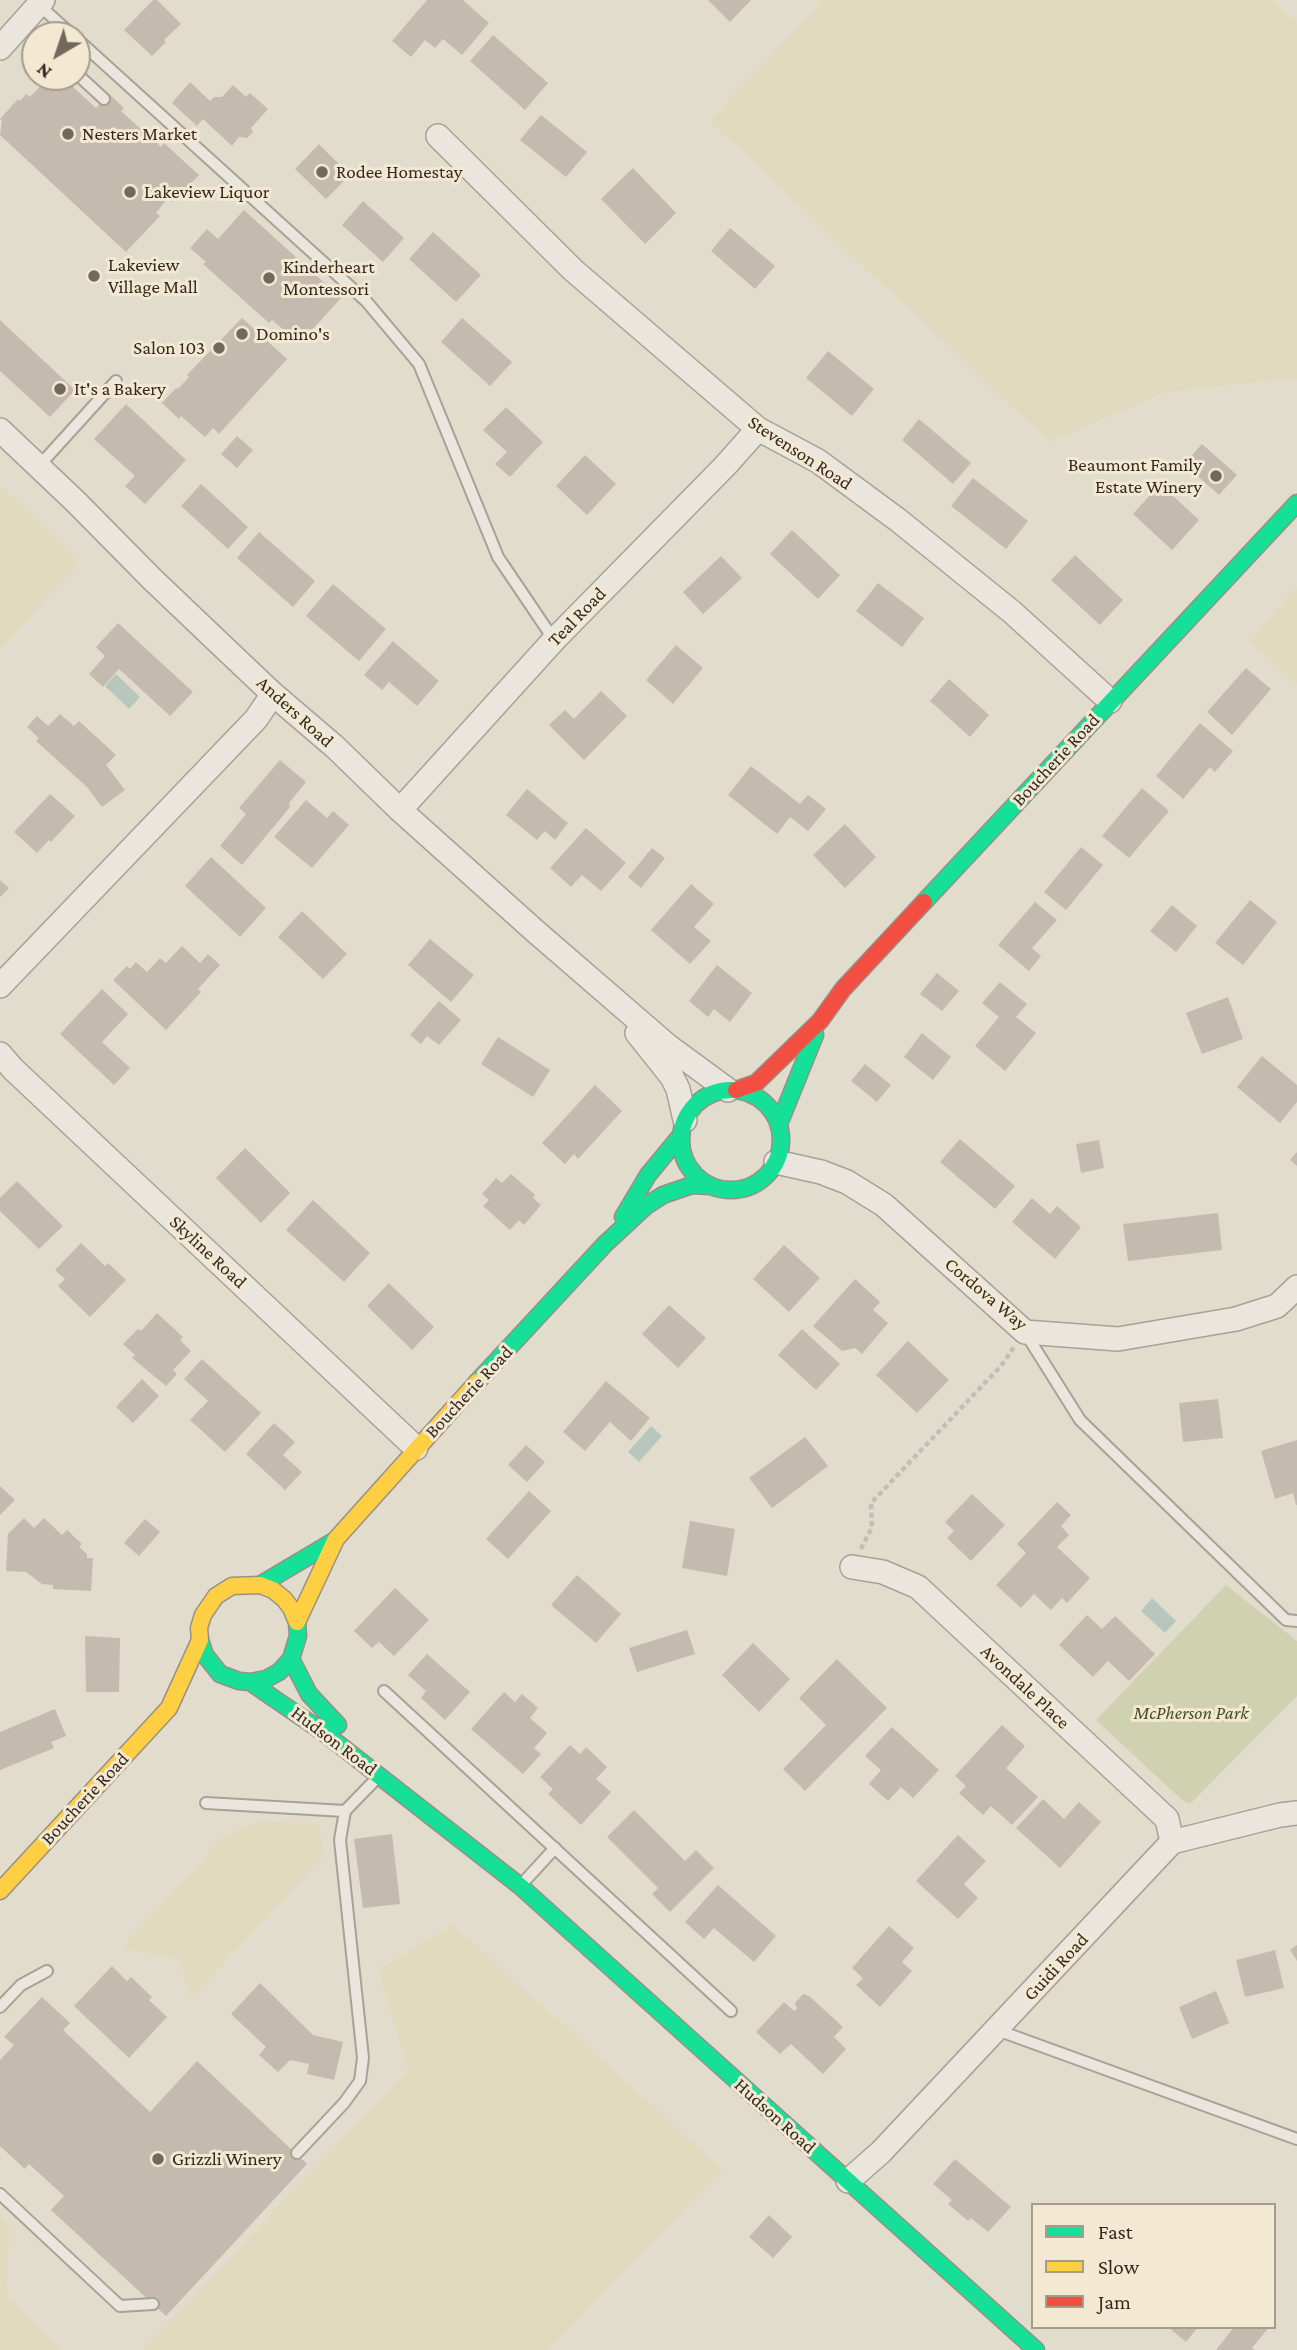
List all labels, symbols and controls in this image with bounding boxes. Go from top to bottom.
north arrow [21,21,91,91]
text: N [32,59,55,83]
place label: Nesters Market [82,123,197,145]
marker: Nesters Market [60,126,76,142]
place label: Rodee Homestay [336,161,463,183]
marker: Rodee Homestay [314,164,330,180]
place label: Lakeview Liquor [144,181,270,203]
marker: Lakeview Liquor [122,184,138,200]
place label: Lakeview Village Mall [108,254,198,298]
place label: Kinderheart Montessori [283,256,374,300]
marker: Lakeview Village Mall [86,268,102,284]
marker: Kinderheart Montessori [261,270,277,286]
place label: Domino's [256,323,330,345]
marker: Domino's [234,326,250,342]
place label: Salon 103 [133,337,205,359]
marker: Salon 103 [211,340,227,356]
place label: It's a Bakery [74,378,166,400]
marker: It's a Bakery [52,381,68,397]
street label: Stevenson Road [744,411,856,495]
place label: Beaumont Family Estate Winery [1068,454,1202,498]
marker: Beaumont Family Estate Winery [1208,468,1224,484]
street label: Teal Road [543,583,611,651]
street label: Anders Road [252,672,338,752]
street label: Boucherie Road [1007,709,1105,811]
street label: Skyline Road [165,1211,251,1293]
street label: Cordova Way [940,1253,1032,1335]
street label: Boucherie Road [420,1341,518,1443]
street label: Avondale Place [976,1640,1074,1734]
street label: Hudson Road [287,1701,381,1781]
park label: McPherson Park [1134,1702,1248,1724]
street label: Boucherie Road [36,1748,134,1850]
street label: Guidi Road [1019,1928,1093,2006]
street label: Hudson Road [730,2073,820,2159]
place label: Grizzli Winery [172,2148,282,2170]
marker: Grizzli Winery [150,2151,166,2167]
legend [1031,2203,1276,2329]
text: Fast [1098,2220,1133,2244]
text: Slow [1098,2255,1139,2279]
text: Jam [1098,2290,1131,2314]

